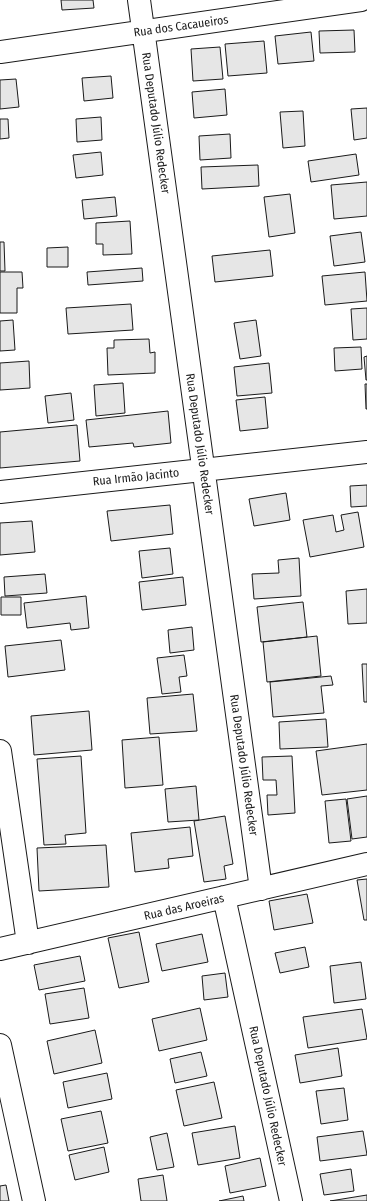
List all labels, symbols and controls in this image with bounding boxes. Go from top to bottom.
street label: Rua dos Cacaueiros [133,12,229,40]
street label: Rua Deputado Júlio Redecker [139,51,173,195]
street label: Rua Deputado Júlio Redecker [183,372,217,516]
street label: Rua Irmão Jacinto [92,466,180,488]
street label: Rua Deputado Júlio Redecker [227,693,261,837]
street label: Rua das Aroeiras [143,891,225,923]
street label: Rua Deputado Júlio Redecker [246,1025,290,1168]

